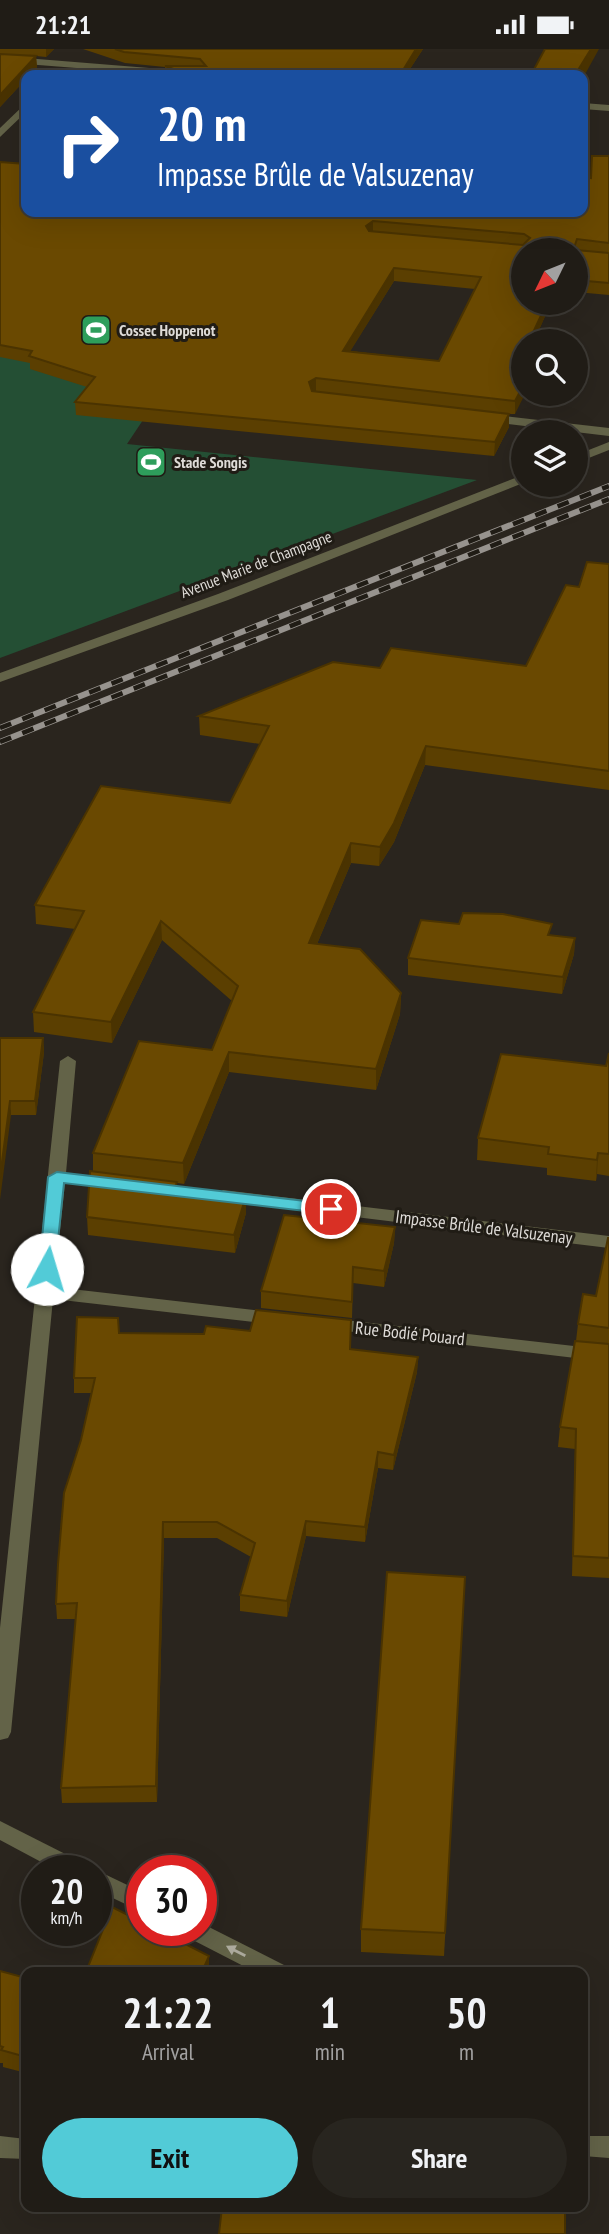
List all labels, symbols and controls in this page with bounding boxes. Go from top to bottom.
text: 21:21 [35,8,91,41]
text: 20 m [157,91,246,155]
icon: right [42,98,133,189]
text: Impasse Brûle de Valsuzenay [157,153,474,195]
north arrow [511,238,588,315]
map controls [511,238,588,497]
sports icon: Cossec Hoppenot [79,313,113,347]
place label: Cossec Hoppenot [119,320,216,340]
button: search [511,329,588,406]
button: layers [511,420,588,497]
sports icon: Stade Songis [134,445,168,479]
place label: Stade Songis [174,452,248,472]
street label: Avenue Marie de Champagne [178,526,334,602]
pin [301,1179,361,1239]
icon: arrive [312,1190,350,1228]
street label: Impasse Brûle de Valsuzenay [394,1205,574,1249]
position arrow [10,1232,84,1306]
street label: Rue Bodié Pouard [354,1316,466,1350]
speed limit sign: 30 [126,1855,217,1946]
text: 20 [50,1868,83,1914]
text: km/h [51,1906,82,1929]
one-way arrow [226,1946,246,1957]
text: 21:22 [122,1985,213,2040]
text: 1 [320,1985,340,2040]
text: 50 [446,1985,486,2040]
text: Arrival [142,2037,194,2066]
text: min [315,2037,345,2066]
text: m [459,2037,474,2066]
button: Exit [42,2118,298,2198]
button: Share [312,2118,567,2198]

